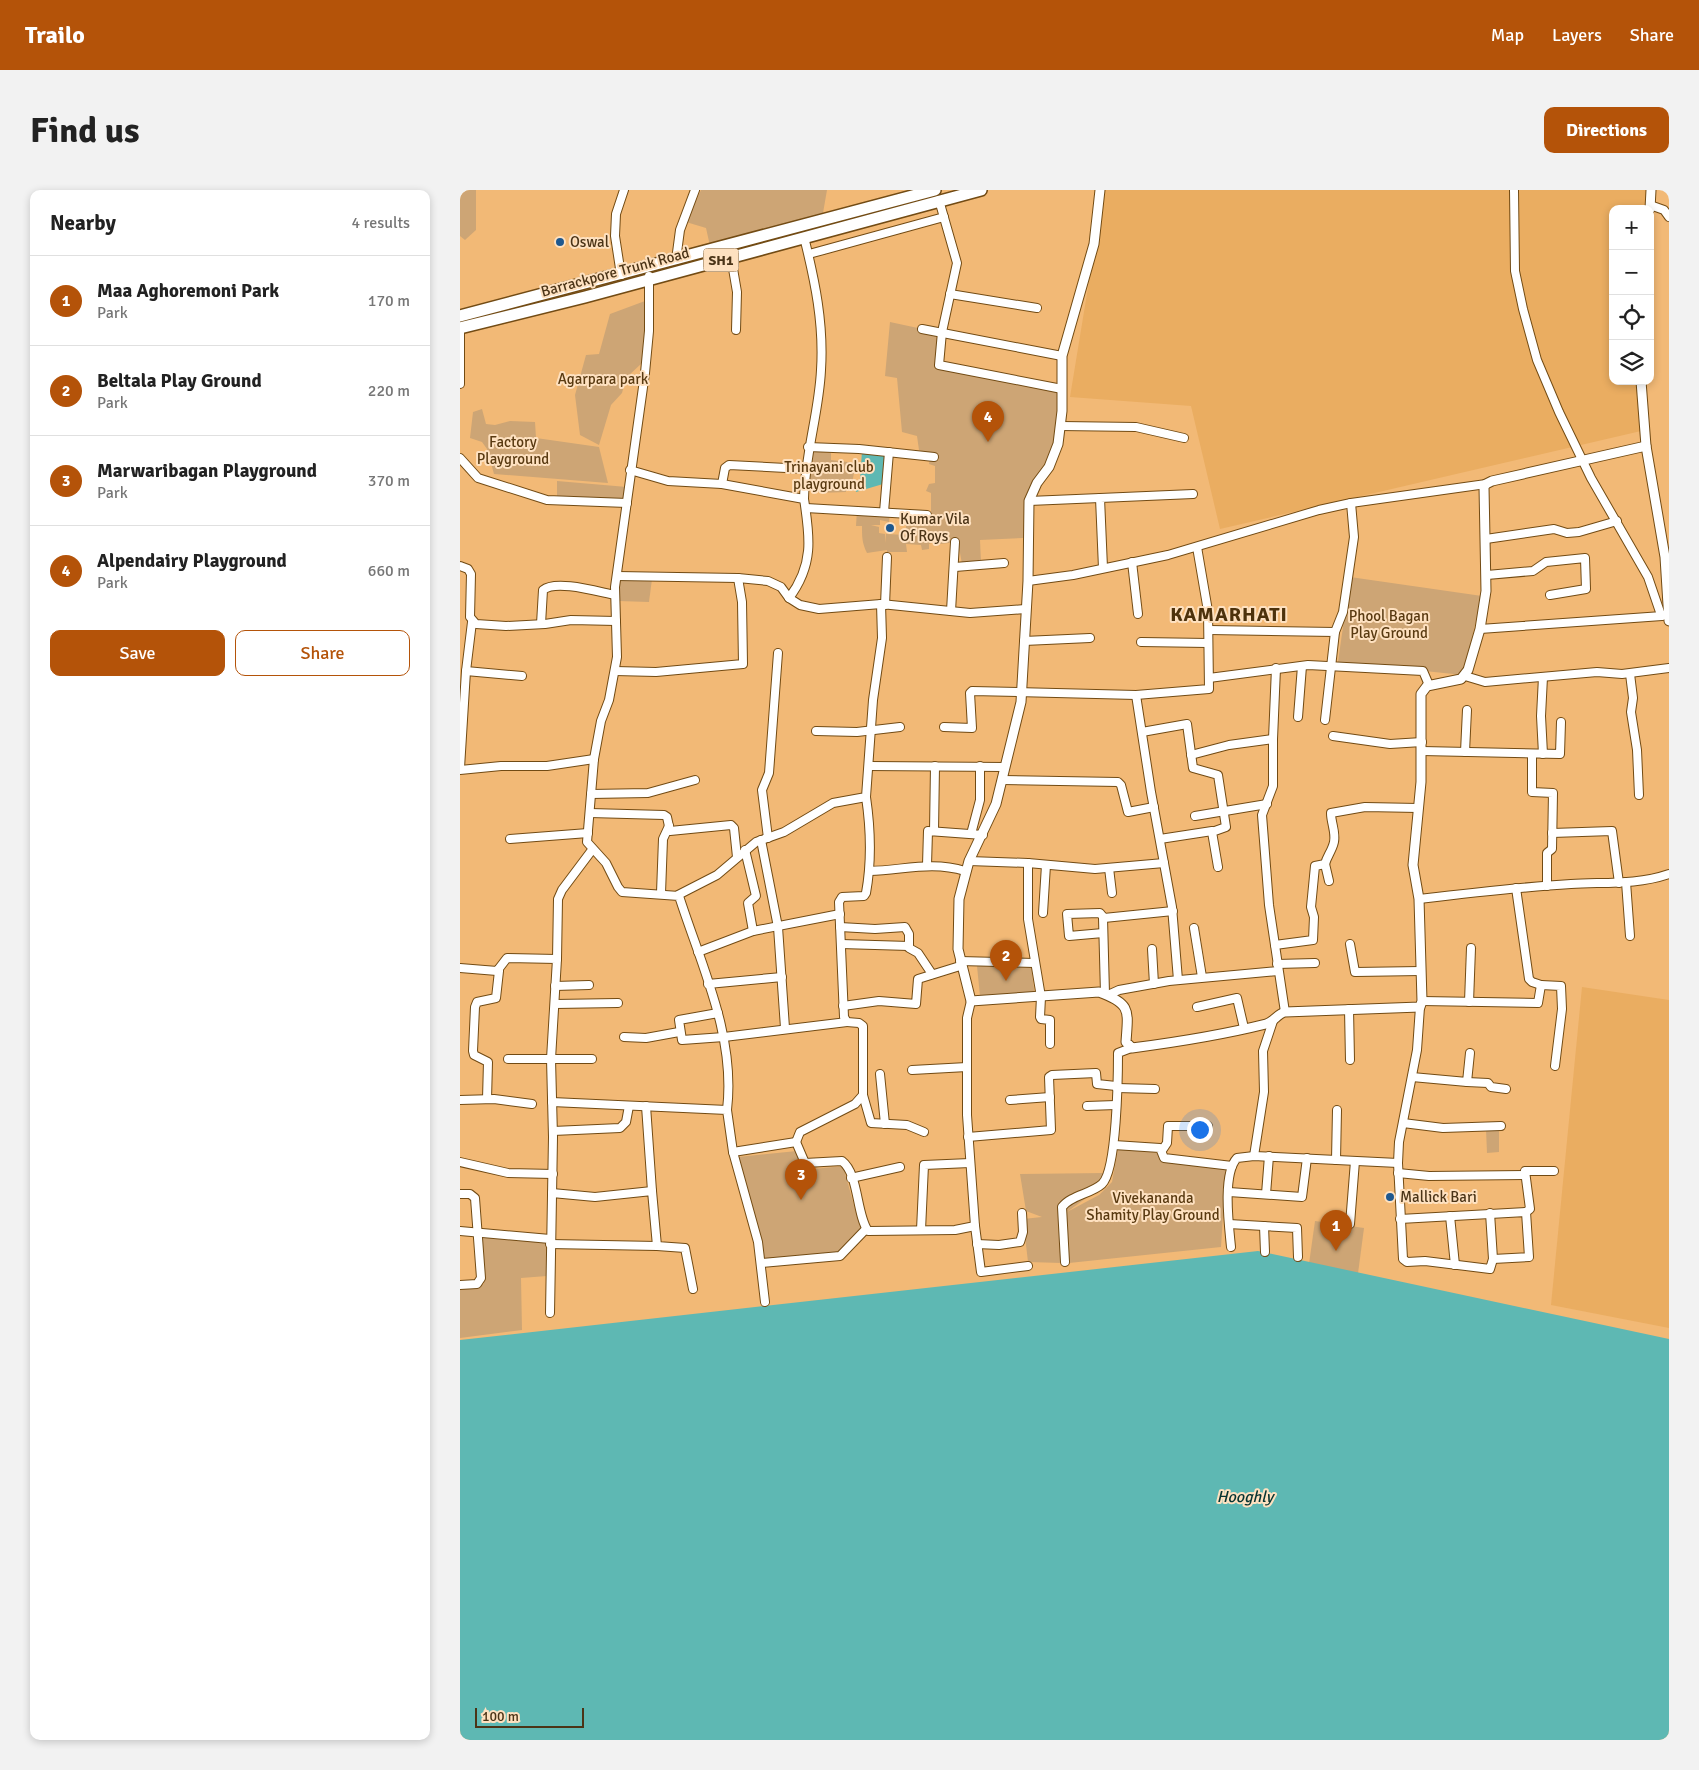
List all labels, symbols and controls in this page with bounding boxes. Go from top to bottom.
text: Trailo [25,20,85,50]
text: Map [1491,24,1524,46]
text: Layers [1552,24,1602,46]
text: Share [1630,24,1674,46]
button: Directions [1544,107,1669,153]
text: Find us [30,109,140,152]
map controls [1609,205,1654,385]
button: + [1609,205,1654,250]
text: Nearby [50,210,116,236]
text: 4 results [351,213,410,233]
place label: Oswal [570,233,609,251]
marker: Oswal [554,236,566,248]
street label: Barrackpore Trunk Road [539,243,691,300]
road number: SH1 [704,248,738,272]
button: − [1609,250,1654,295]
text: Maa Aghoremoni Park [97,279,279,303]
text: 1 [62,291,70,311]
text: 170 m [368,291,410,311]
button: locate [1609,295,1654,340]
text: Park [97,303,128,323]
button: layers [1609,340,1654,385]
text: Beltala Play Ground [97,369,262,393]
park label: Agarpara park [558,370,649,388]
text: 2 [62,381,70,401]
text: 220 m [368,381,410,401]
text: Park [97,393,128,413]
pin: 4 [972,401,1004,442]
park label: Factory Playground [477,433,549,468]
park label: Trinayani club playground [784,458,874,493]
text: Marwaribagan Playground [97,459,317,483]
text: 3 [62,471,70,491]
text: 370 m [368,471,410,491]
text: Park [97,483,128,503]
place label: Kumar Vila Of Roys [900,510,970,545]
marker: Kumar Vila Of Roys [884,522,896,534]
text: Alpendairy Playground [97,549,287,573]
text: 4 [62,561,70,581]
text: 660 m [368,561,410,581]
text: Park [97,573,128,593]
district label: KAMARHATI [1170,602,1288,627]
park label: Phool Bagan Play Ground [1349,607,1429,642]
button: Save [50,630,225,676]
button: Share [235,630,410,676]
pin: 2 [990,940,1022,981]
your location [1187,1117,1213,1143]
pin: 3 [785,1159,817,1200]
place label: Mallick Bari [1400,1188,1477,1206]
park label: Vivekananda Shamity Play Ground [1086,1189,1220,1224]
marker: Mallick Bari [1384,1191,1396,1203]
pin: 1 [1320,1210,1352,1251]
water label: Hooghly [1217,1487,1276,1507]
scale bar [475,1705,584,1728]
text: 100 m [482,1708,519,1725]

